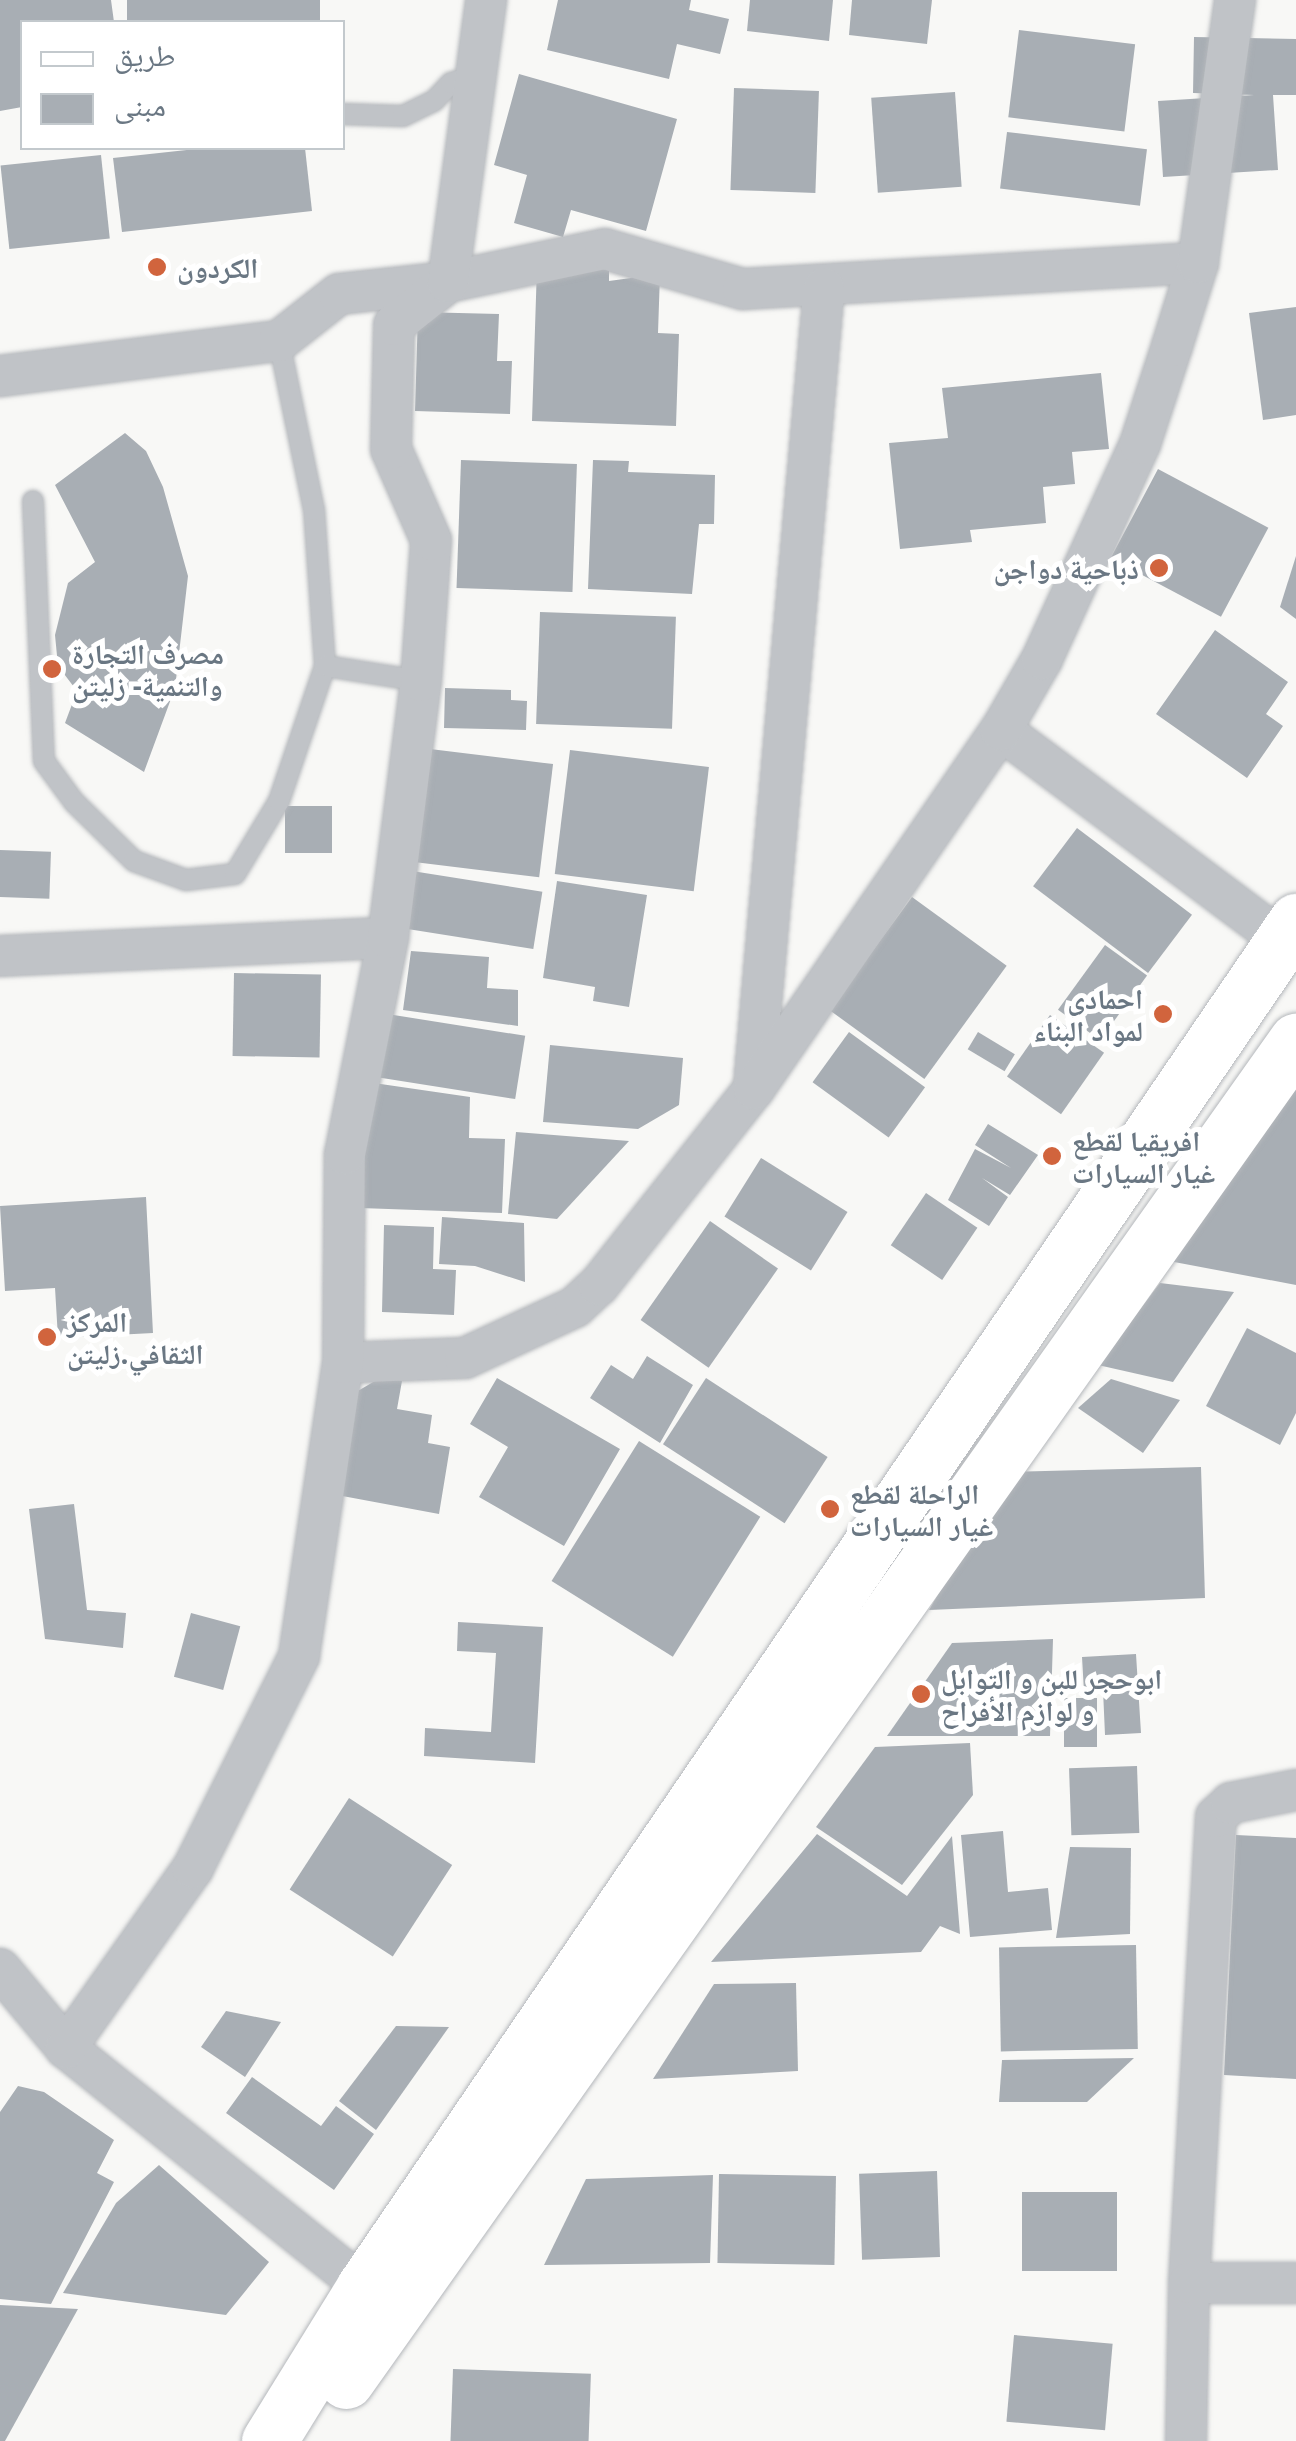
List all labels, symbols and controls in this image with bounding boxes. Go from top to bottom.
legend [20,20,345,150]
text: طريق [114,34,175,75]
text: مبنى [114,84,166,125]
place label: الكردون [177,250,258,284]
marker: الكردون [146,256,168,278]
place label: ذباحية دواجن [993,551,1139,585]
marker: ذباحية دواجن [1148,557,1170,579]
place label: مصرف التجارة والتنمية- زليتن [72,636,224,702]
marker: مصرف التجارة والتنمية- زليتن [41,658,63,680]
place label: احمادي لمواد البناء [1033,981,1143,1047]
marker: احمادي لمواد البناء [1152,1003,1174,1025]
place label: افريقيا لقطع غيار السيارات [1072,1123,1215,1189]
marker: افريقيا لقطع غيار السيارات [1041,1145,1063,1167]
place label: المركز الثقافي.زليتن [67,1304,204,1370]
marker: المركز الثقافي.زليتن [36,1326,58,1348]
place label: الراحلة لقطع غيار السيارات [850,1476,993,1542]
marker: الراحلة لقطع غيار السيارات [819,1498,841,1520]
place label: ابوحجر للبن و التوابل و لوازم الأفراح [941,1661,1162,1727]
marker: ابوحجر للبن و التوابل و لوازم الأفراح [910,1683,932,1705]

